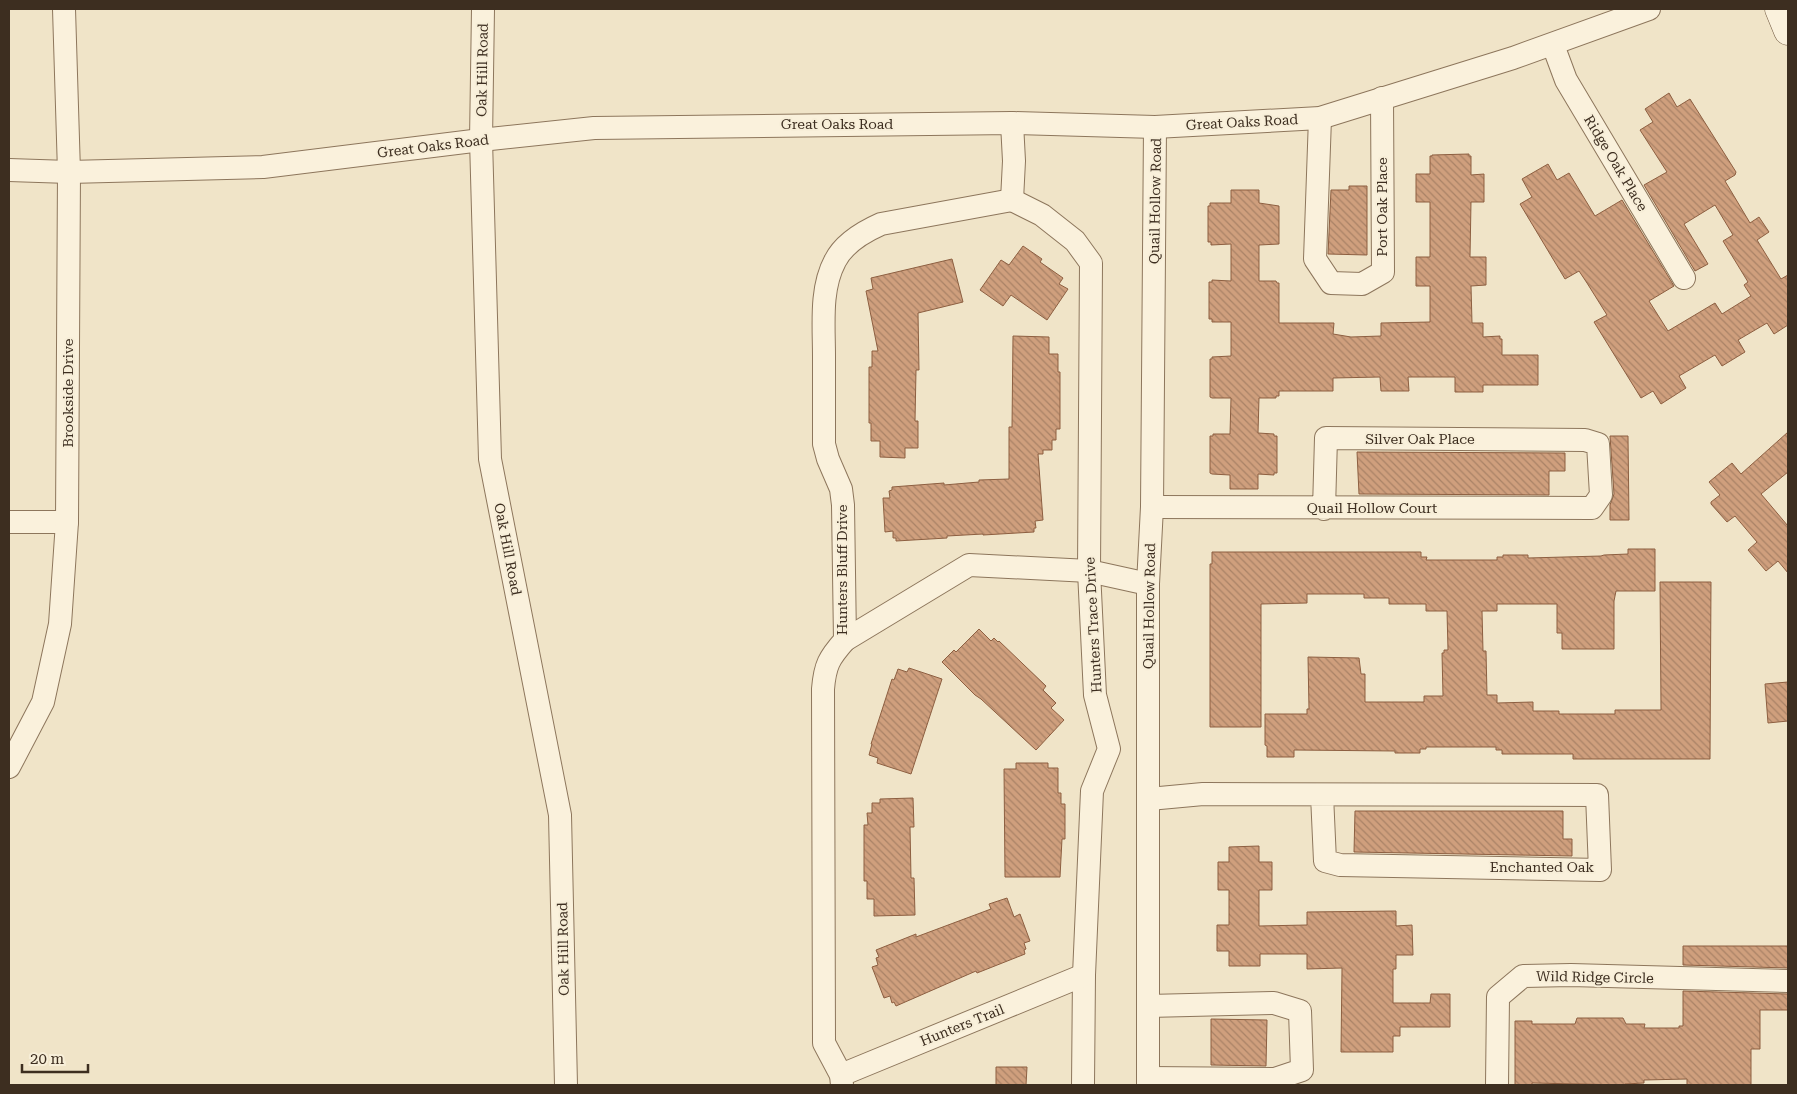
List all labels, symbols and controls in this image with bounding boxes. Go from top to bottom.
street label: Oak Hill Road [473,23,491,117]
street label: Great Oaks Road [1185,111,1299,133]
street label: Ridge Oak Place [1581,112,1651,214]
street label: Great Oaks Road [781,116,893,132]
street label: Great Oaks Road [376,131,490,161]
street label: Quail Hollow Road [1146,138,1164,264]
street label: Port Oak Place [1374,157,1390,257]
street label: Brookside Drive [60,338,76,447]
street label: Silver Oak Place [1365,431,1475,447]
street label: Quail Hollow Court [1307,500,1437,516]
street label: Oak Hill Road [491,501,525,597]
street label: Hunters Bluff Drive [834,504,850,635]
street label: Quail Hollow Road [1140,543,1158,669]
street label: Hunters Trace Drive [1081,556,1105,693]
street label: Enchanted Oak [1490,859,1594,875]
street label: Oak Hill Road [554,902,572,996]
street label: Wild Ridge Circle [1536,968,1654,986]
street label: Hunters Trail [918,1001,1007,1049]
scale bar [22,1042,89,1074]
text: 20 m [30,1050,65,1068]

